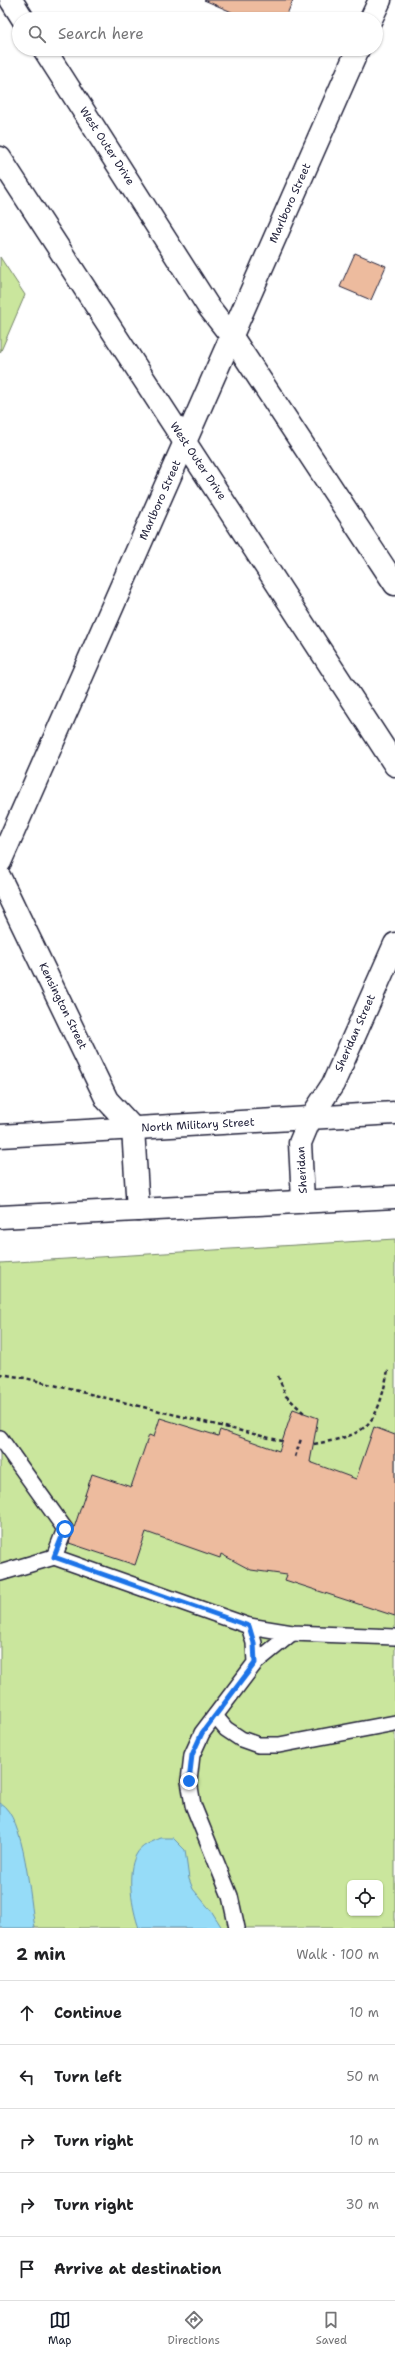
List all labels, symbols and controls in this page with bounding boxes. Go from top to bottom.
search box [12,12,383,56]
icon: search [26,23,48,45]
text: Search here [58,24,144,44]
street label: West Outer Drive [76,104,138,188]
street label: Marlboro Street [266,161,314,245]
street label: West Outer Drive [166,419,230,503]
street label: Marlboro Street [136,458,184,542]
street label: Kensington Street [35,960,91,1052]
street label: Sheridan Street [331,992,379,1074]
street label: North Military Street [141,1115,255,1135]
street label: Sheridan [293,1146,311,1194]
route start [56,1520,74,1538]
route end [180,1772,198,1790]
map controls [347,1880,383,1916]
button: locate [347,1880,383,1916]
text: 2 min [16,1943,66,1965]
text: Walk · 100 m [296,1946,379,1963]
icon: ahead [16,2002,38,2024]
text: Continue [54,2003,122,2023]
text: 10 m [349,2004,379,2021]
icon: left [16,2066,38,2088]
text: Turn left [54,2067,122,2087]
text: 50 m [346,2068,379,2085]
icon: right [16,2130,38,2152]
text: Turn right [54,2131,134,2151]
text: 10 m [349,2132,379,2149]
icon: right [16,2194,38,2216]
text: Turn right [54,2195,134,2215]
text: 30 m [345,2196,379,2213]
icon: arrive [16,2258,38,2280]
text: Arrive at destination [54,2259,222,2279]
tab: Map [48,2309,72,2348]
tab: Directions [167,2309,220,2348]
tab: Saved [316,2309,347,2348]

